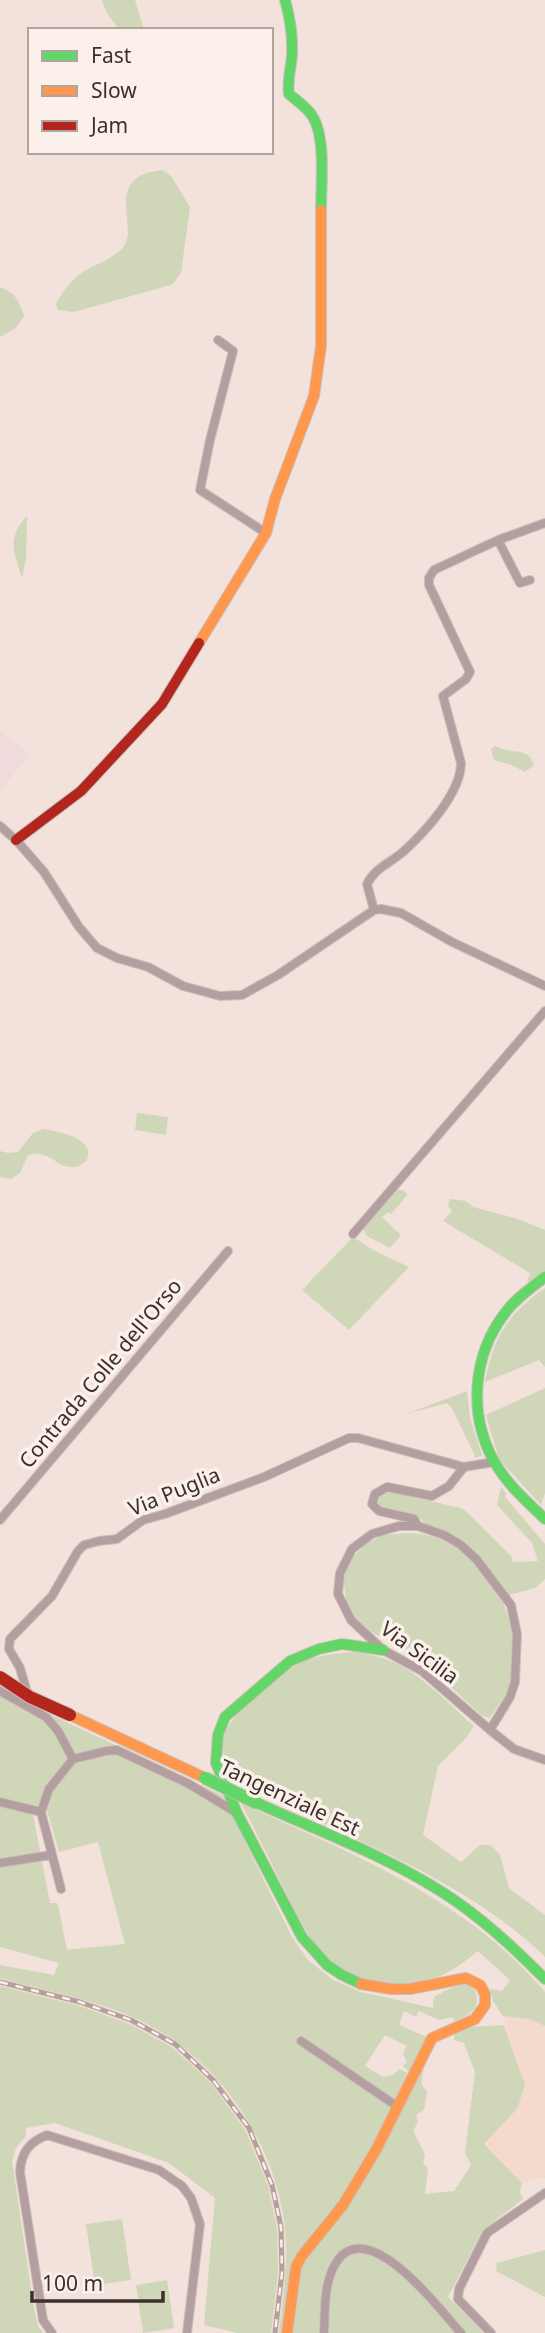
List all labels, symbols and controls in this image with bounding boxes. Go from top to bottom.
legend [28,28,273,154]
text: Fast [91,41,132,69]
text: Slow [91,76,137,104]
text: Jam [89,111,128,139]
street label: Contrada Colle dell'Orso [12,1272,188,1474]
street label: Via Puglia [124,1460,224,1522]
street label: Via Sicilia [375,1614,465,1690]
street label: Tangenziale Est [215,1752,365,1842]
scale bar [32,2260,163,2304]
text: 100 m [42,2269,103,2297]

